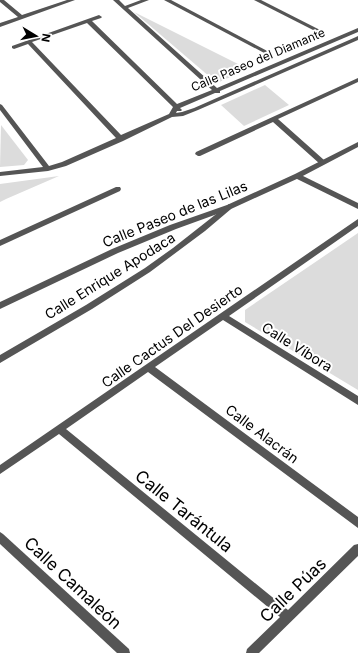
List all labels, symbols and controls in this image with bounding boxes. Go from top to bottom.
north arrow [16,16,56,56]
street label: Calle Paseo del Diamante [189,24,327,95]
text: N [38,32,53,43]
street label: Calle Paseo de las Lilas [100,177,250,250]
street label: Calle Enrique Apodaca [41,228,178,323]
street label: Calle Cactus Del Desierto [98,280,246,391]
street label: Calle Víbora [259,318,336,375]
street label: Calle Alacrán [222,401,302,467]
street label: Calle Tarántula [131,466,237,556]
street label: Calle Camaleón [20,533,126,633]
street label: Calle Púas [256,554,330,626]

